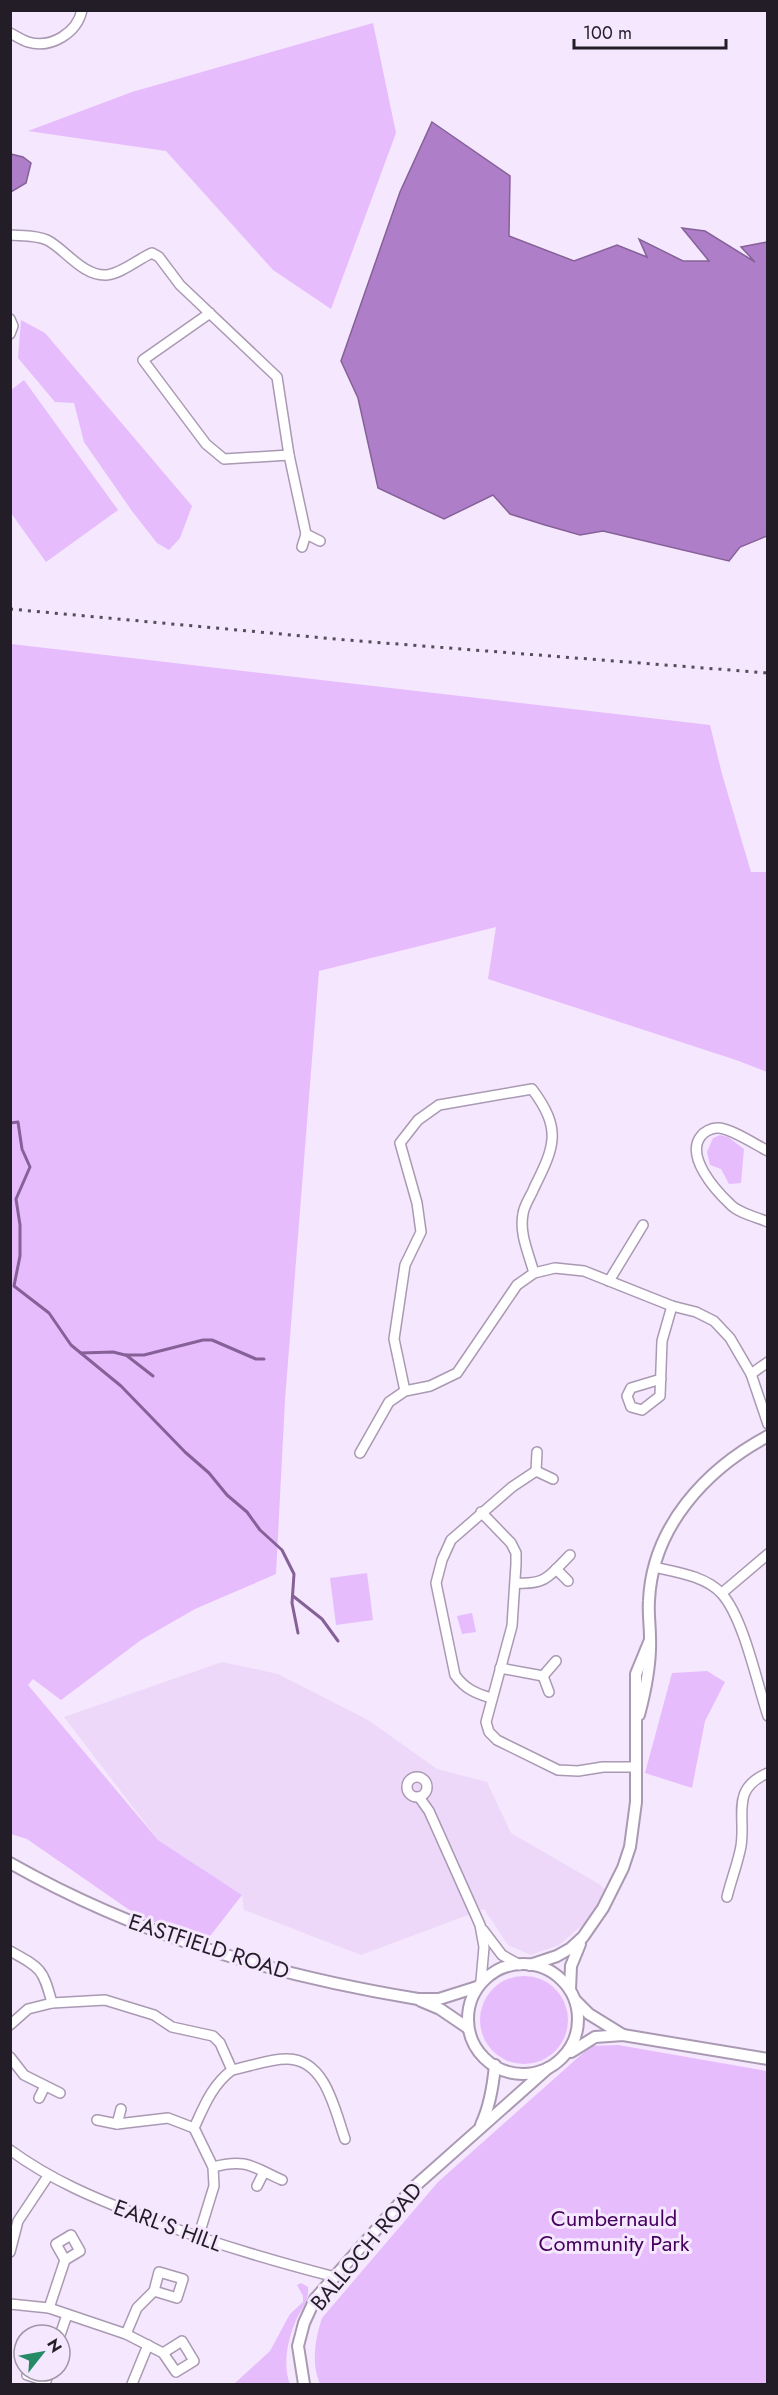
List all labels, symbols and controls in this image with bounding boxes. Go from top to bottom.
scale bar [574,12,726,50]
text: 100 m [583,20,632,46]
street label: EASTFIELD ROAD [124,1905,294,1987]
street label: BALLOCH ROAD [303,2175,429,2317]
street label: EARL'S HILL [110,2191,227,2259]
park label: Cumbernauld Community Park [539,2202,690,2259]
north arrow [12,2323,72,2383]
text: N [41,2334,68,2357]

